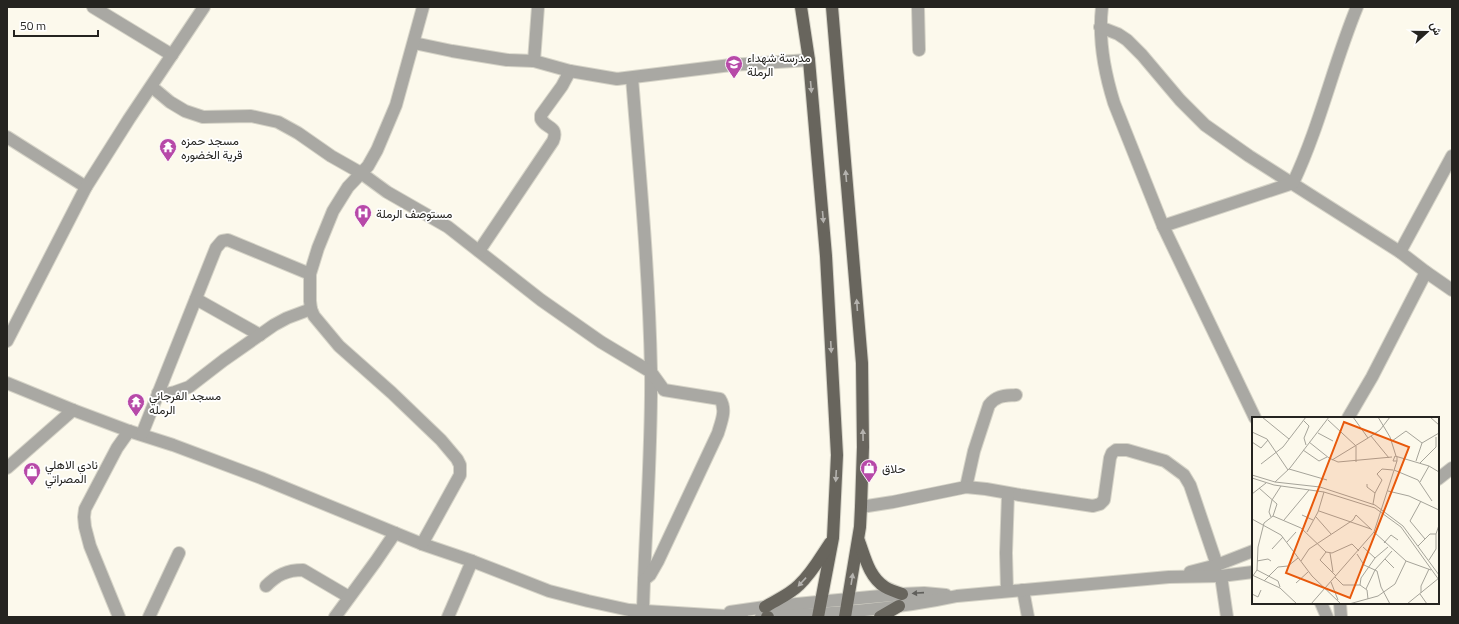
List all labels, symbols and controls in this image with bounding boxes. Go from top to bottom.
scale bar [14,12,98,38]
north arrow [1407,12,1447,52]
text: 50 m [20,16,46,35]
text: ش [1426,19,1446,37]
place label: مدرسة شهداء الرملة [747,48,811,81]
school or university icon: مدرسة شهداء الرملة [724,54,744,79]
one-way arrow [808,81,815,93]
place label: مسجد حمزه قرية الخضوره [181,131,243,164]
temple icon: مسجد حمزه قرية الخضوره [158,137,178,162]
one-way arrow [843,170,850,182]
hospital icon: مستوصف الرملة [353,203,373,228]
place label: مستوصف الرملة [376,204,452,223]
one-way arrow [819,211,826,223]
one-way arrow [854,299,861,311]
one-way arrow [828,341,835,353]
place label: مسجد الفرجاني الرمله [149,386,221,419]
temple icon: مسجد الفرجاني الرمله [126,392,146,417]
inset map [1252,417,1439,604]
one-way arrow [860,428,866,441]
place label: نادي الاهلي المصراتي [45,455,98,489]
shop icon: حلاق [859,458,879,483]
place label: حلاق [882,459,906,478]
shop icon: نادي الاهلي المصراتي [22,461,42,486]
one-way arrow [833,470,839,483]
one-way arrow [849,572,855,585]
one-way arrow [798,577,807,586]
one-way arrow [912,590,924,597]

